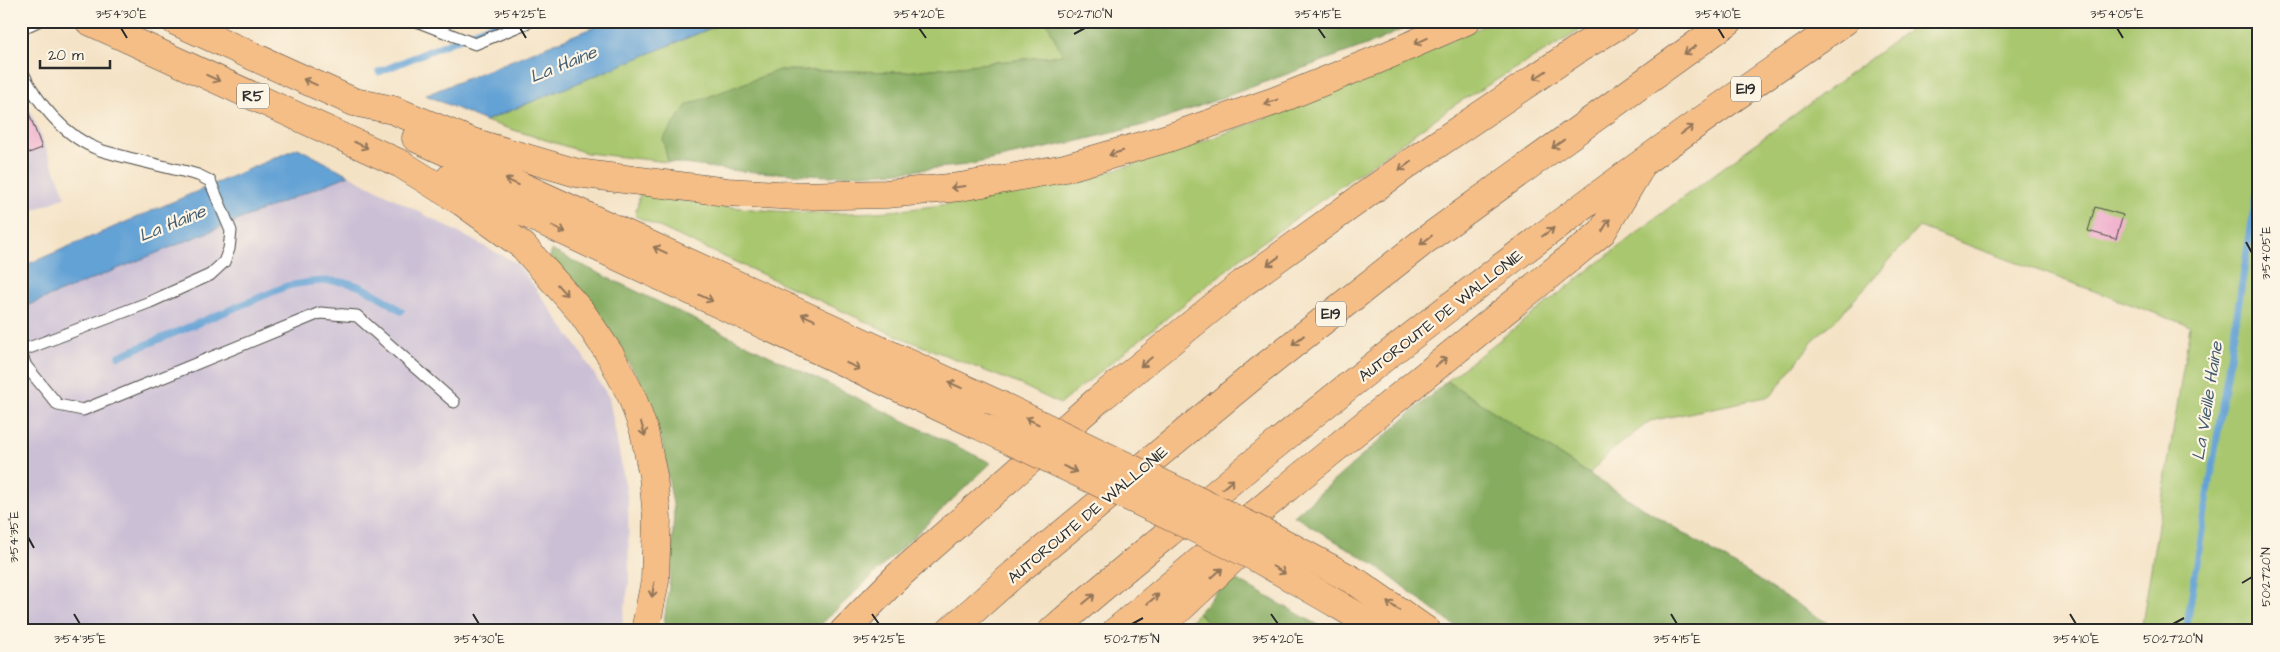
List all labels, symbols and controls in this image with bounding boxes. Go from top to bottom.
text: 3°54'30"E [96,6,146,23]
text: 3°54'25"E [494,6,546,23]
text: 3°54'20"E [893,6,945,23]
text: 50°27'10"N [1058,6,1113,23]
text: 3°54'15"E [1294,6,1342,23]
text: 3°54'10"E [1695,6,1741,23]
text: 3°54'05"E [2090,6,2144,23]
one-way arrow [1414,36,1429,46]
scale bar [40,38,110,70]
water label: La Haine [526,39,602,89]
one-way arrow [1683,44,1697,55]
text: 20 m [48,45,84,66]
one-way arrow [1533,70,1547,80]
one-way arrow [205,74,220,83]
road number: E19 [1731,76,1761,102]
one-way arrow [303,77,318,87]
road number: R5 [237,84,269,108]
one-way arrow [1263,98,1279,107]
one-way arrow [1680,125,1694,135]
one-way arrow [1551,139,1565,149]
one-way arrow [353,141,368,151]
one-way arrow [1109,149,1125,159]
one-way arrow [1398,161,1412,171]
one-way arrow [505,177,520,187]
one-way arrow [950,182,966,192]
water label: La Haine [135,198,211,248]
one-way arrow [1601,218,1611,232]
one-way arrow [551,224,566,234]
text: 3°54'05"E [2258,226,2275,280]
one-way arrow [1541,227,1555,237]
one-way arrow [1420,234,1433,245]
one-way arrow [653,244,668,254]
street label: AUTOROUTE DE WALLONIE [1354,244,1528,387]
one-way arrow [1266,256,1280,266]
one-way arrow [556,283,567,296]
one-way arrow [698,293,713,303]
road number: E19 [1316,302,1346,326]
one-way arrow [801,312,816,322]
one-way arrow [1291,335,1305,345]
water label: La Vieille Haine [2186,339,2229,462]
one-way arrow [1139,356,1152,367]
one-way arrow [1434,356,1447,367]
one-way arrow [845,362,860,372]
one-way arrow [948,380,963,389]
one-way arrow [1025,416,1040,425]
one-way arrow [638,421,648,437]
street label: AUTOROUTE DE WALLONIE [1003,441,1173,589]
one-way arrow [1062,464,1077,474]
one-way arrow [1221,479,1234,490]
text: 3°54'35"E [6,511,23,563]
text: 50°27'20"N [2258,547,2275,607]
one-way arrow [1271,566,1285,576]
one-way arrow [1211,567,1223,579]
one-way arrow [648,582,658,598]
one-way arrow [1083,594,1096,605]
one-way arrow [1147,594,1160,605]
one-way arrow [1386,601,1400,611]
text: 3°54'35"E [54,631,106,648]
text: 3°54'30"E [454,631,504,648]
text: 3°54'25"E [853,631,905,648]
text: 50°27'15"N [1104,631,1160,648]
text: 3°54'20"E [1252,631,1304,648]
text: 3°54'15"E [1653,631,1701,648]
text: 3°54'10"E [2053,631,2099,648]
text: 50°27'20"N [2143,631,2203,648]

